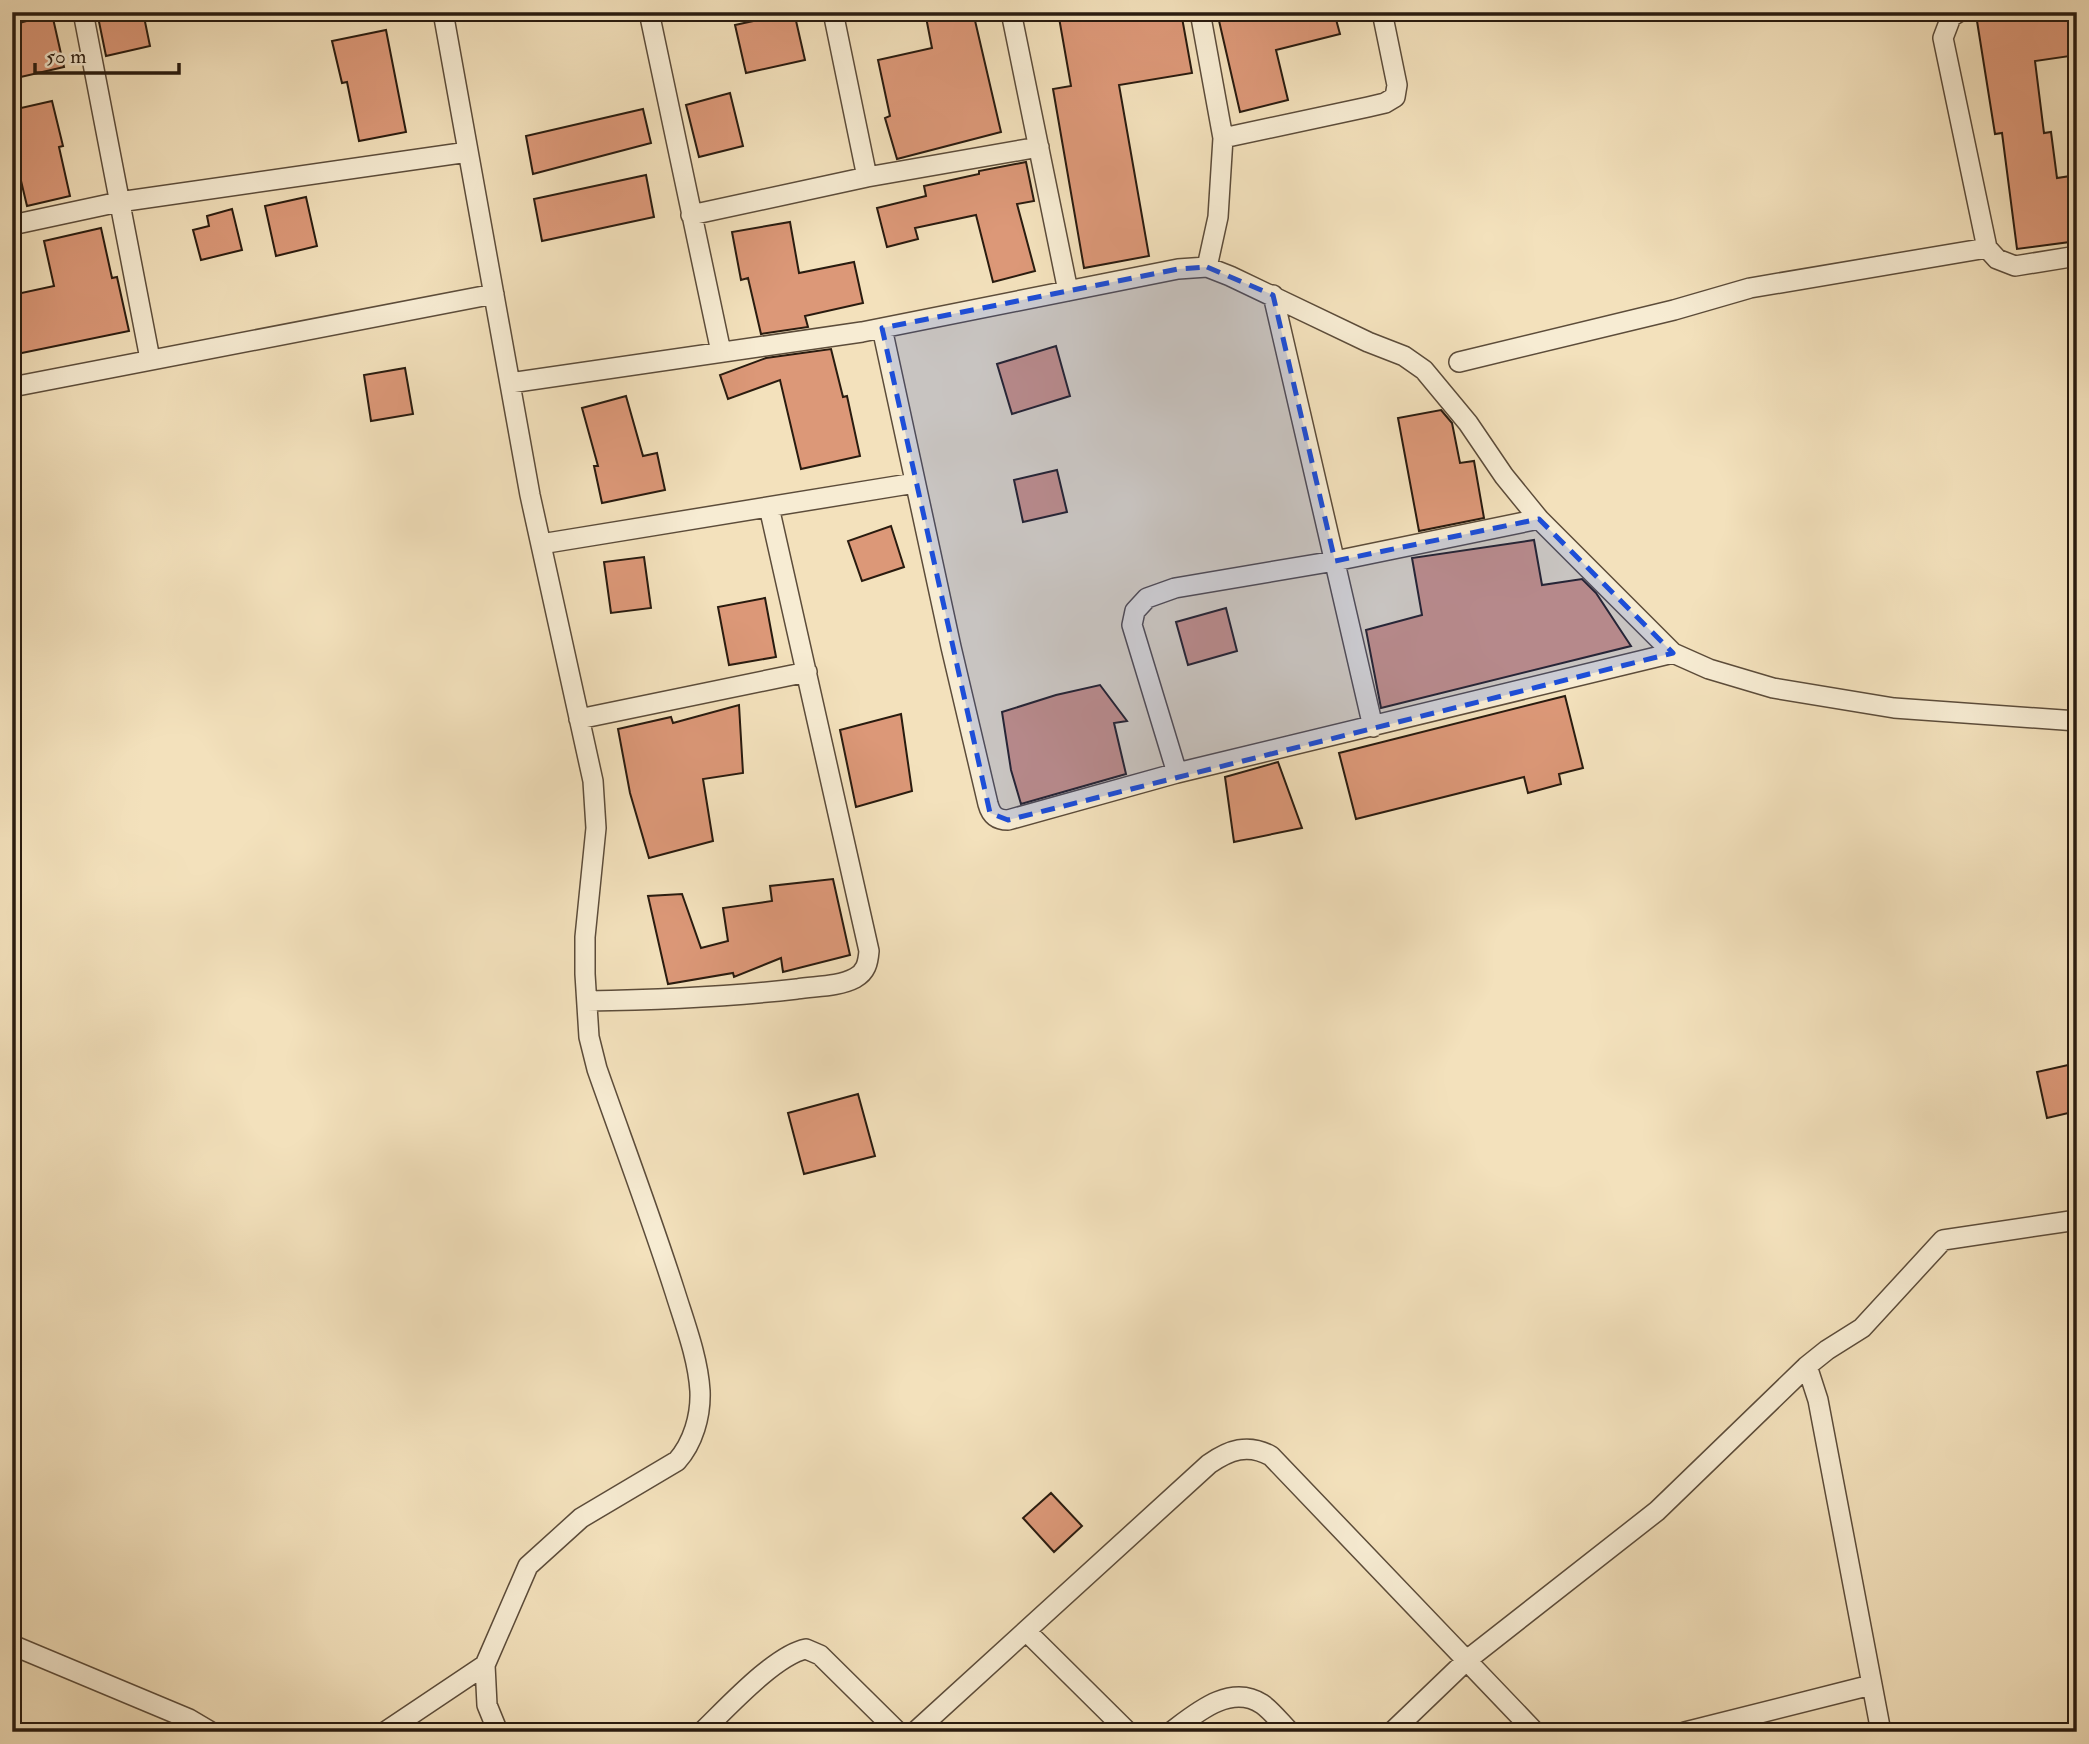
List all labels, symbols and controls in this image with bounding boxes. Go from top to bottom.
scale bar [35,32,178,76]
text: 50 m [46,43,87,70]

